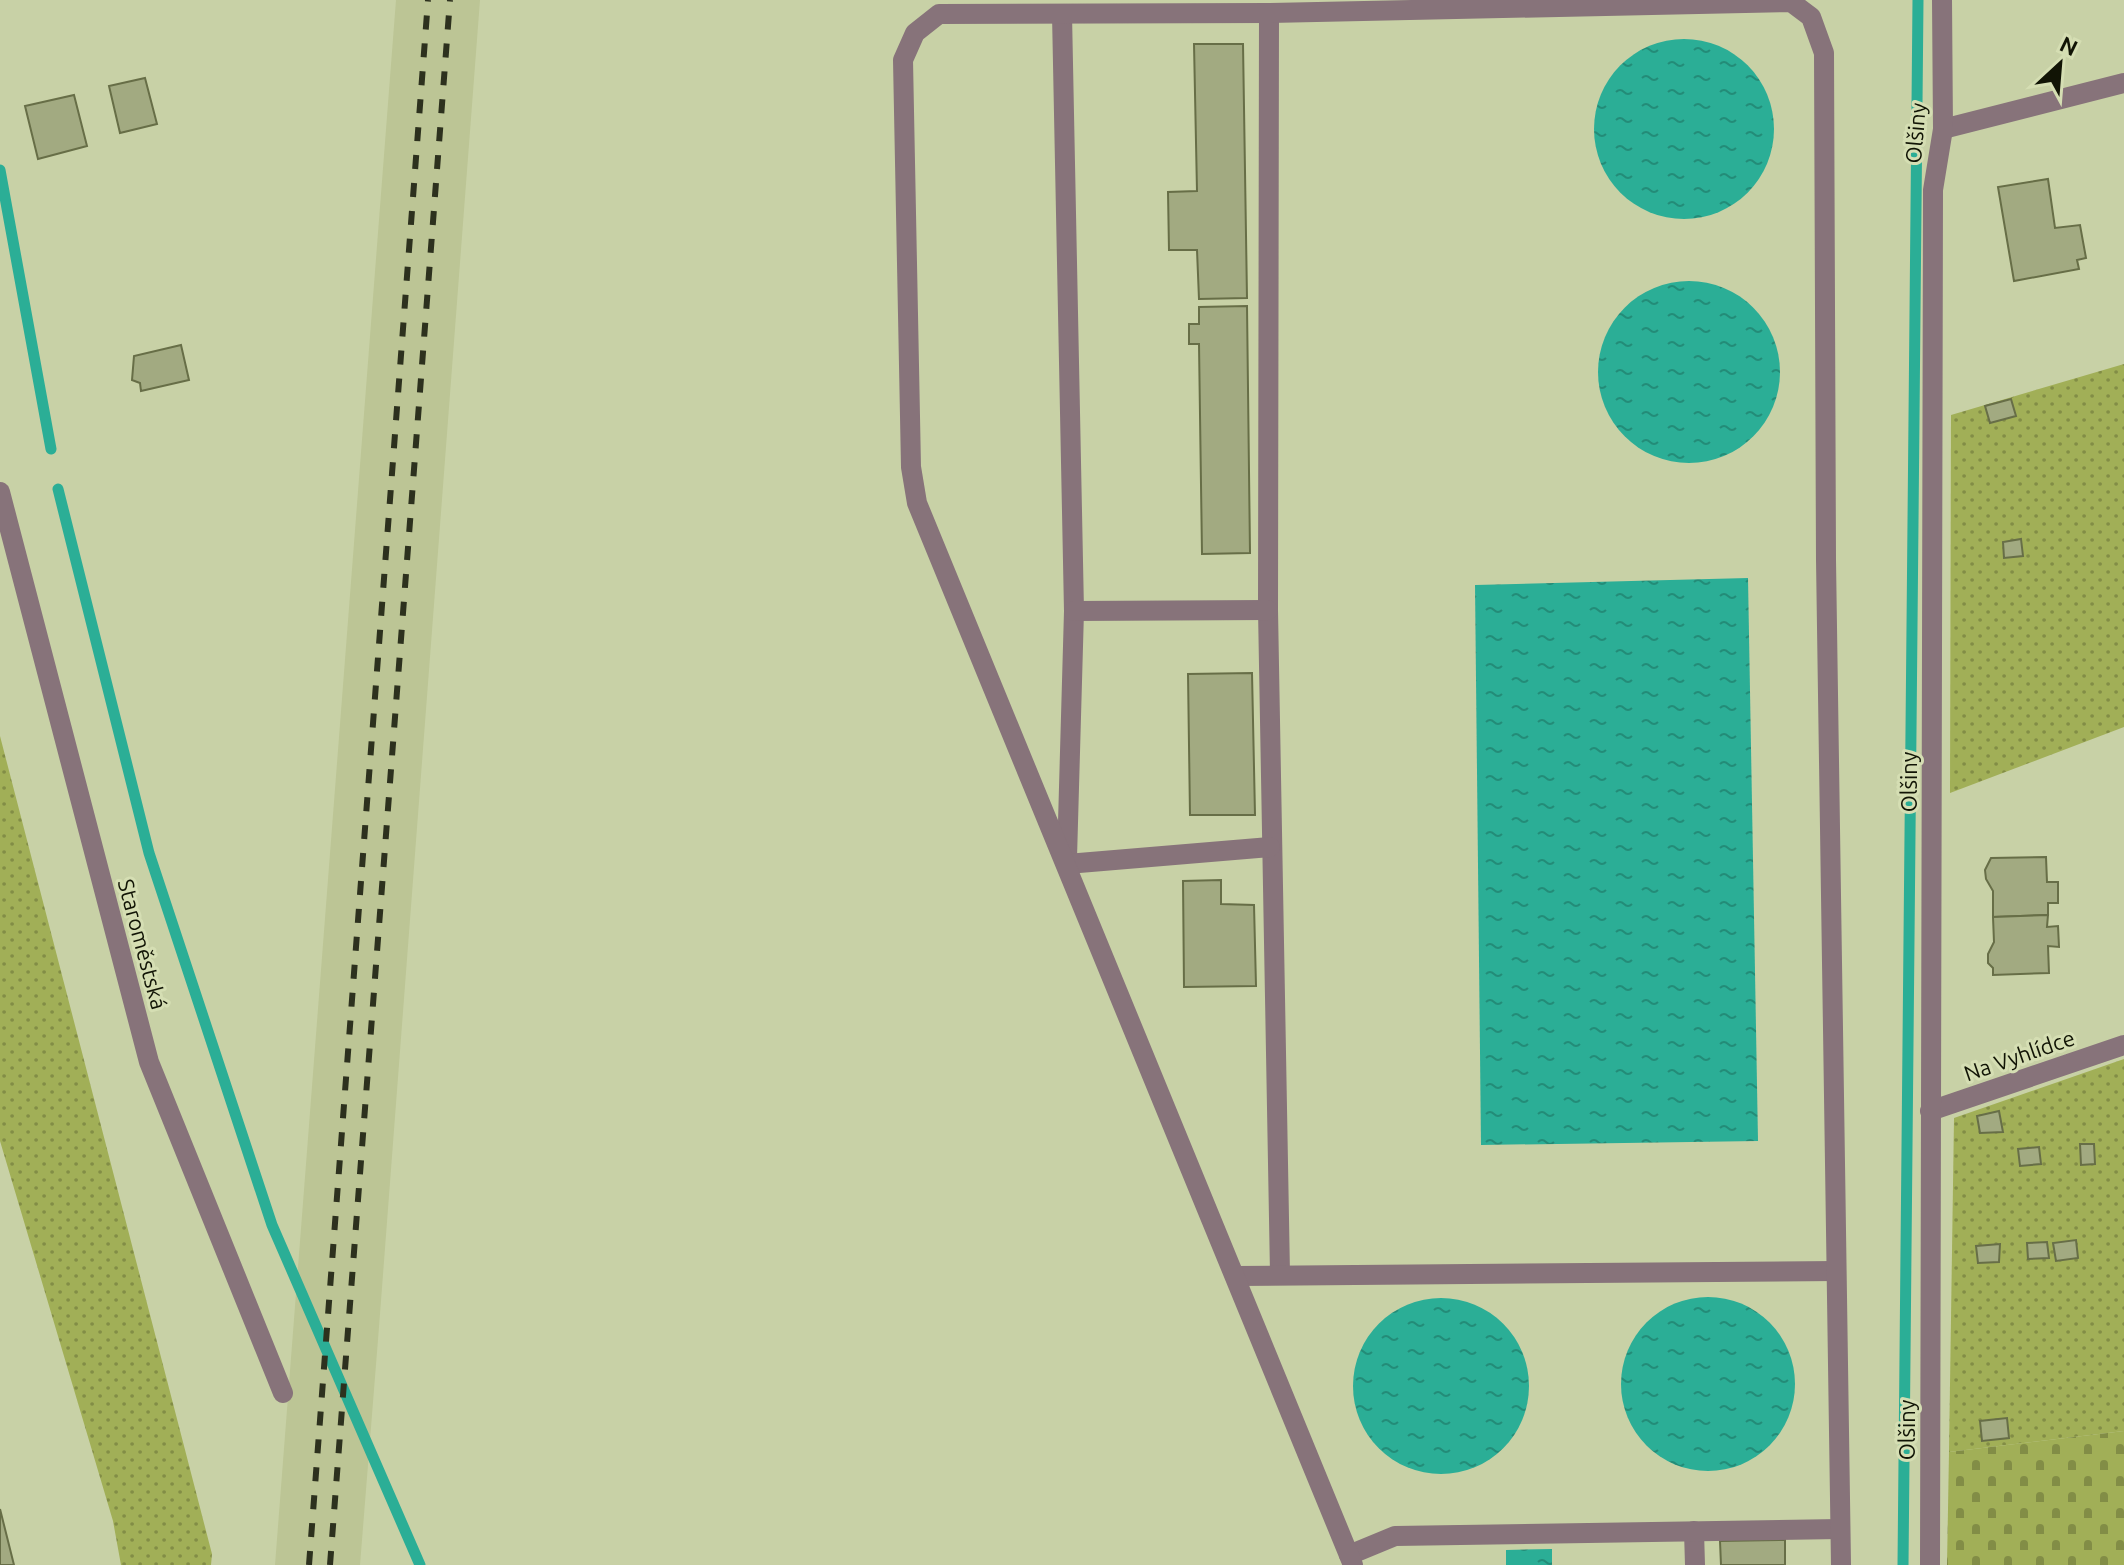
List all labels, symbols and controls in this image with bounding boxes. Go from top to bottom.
north arrow [2020,24,2100,104]
text: N [2056,31,2082,60]
street label: Olšiny [1900,101,1930,164]
street label: Olšiny [1896,751,1921,812]
street label: Staroměstská [114,876,172,1012]
street label: Na Vyhlídce [1960,1024,2078,1086]
street label: Olšiny [1894,1399,1919,1460]

